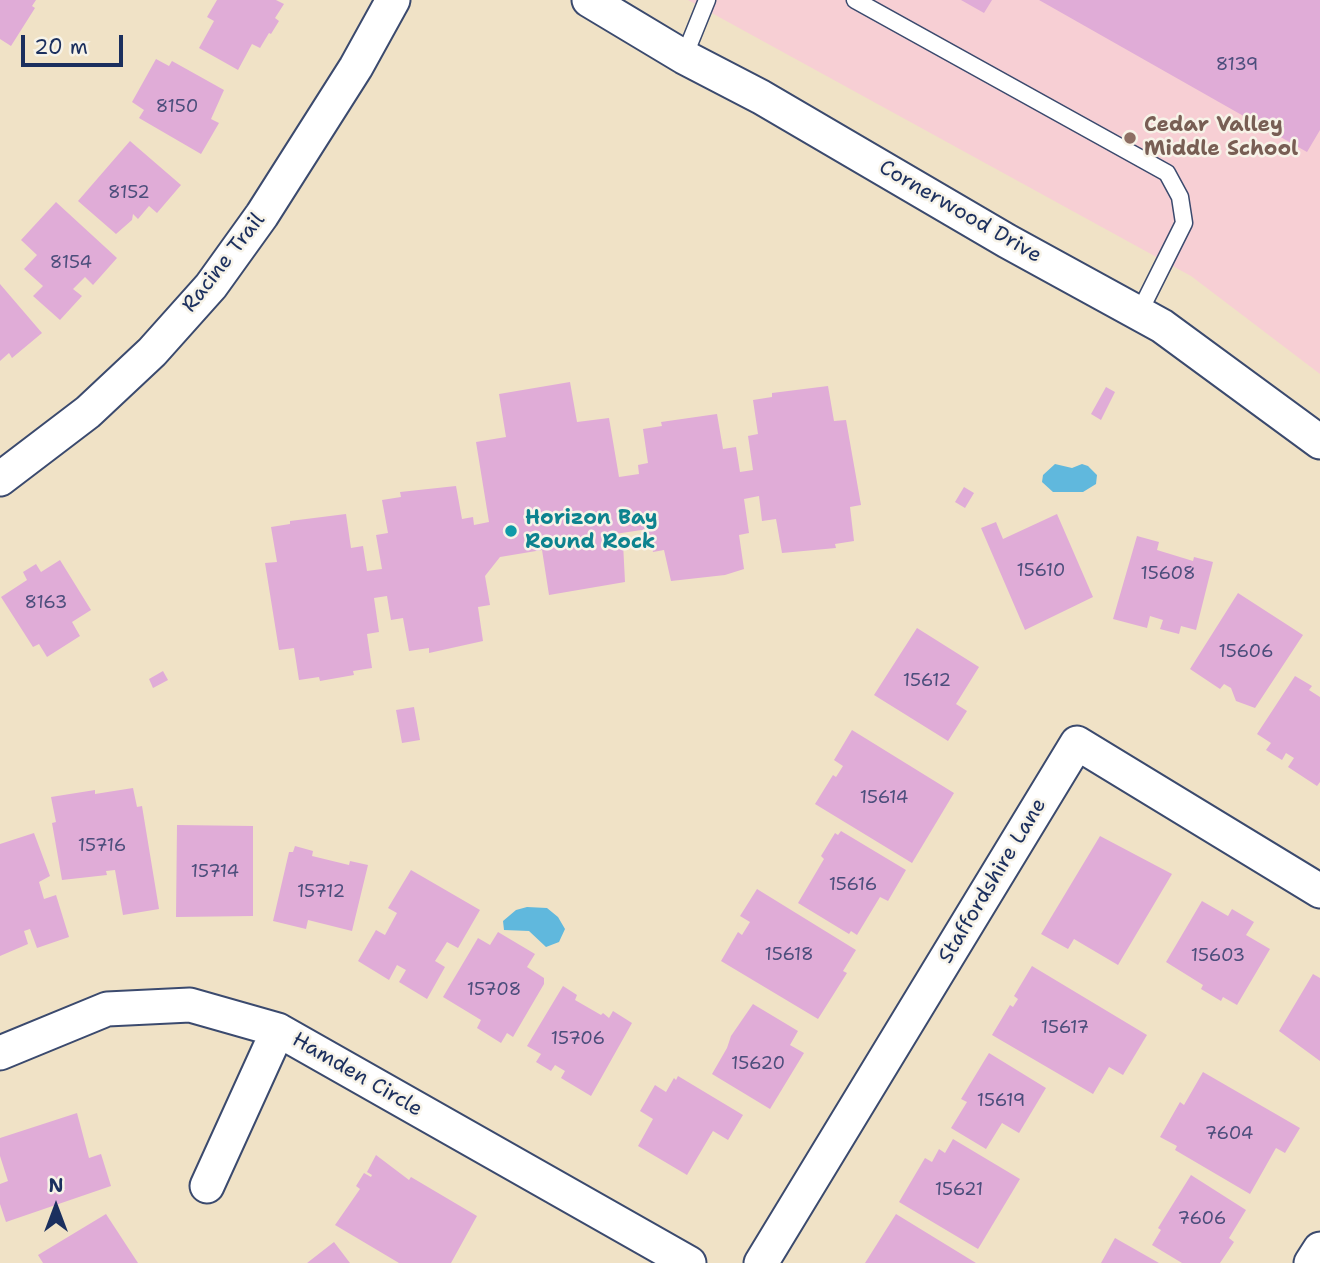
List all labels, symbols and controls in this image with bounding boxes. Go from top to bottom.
scale bar [24,21,126,65]
text: 20 m [34,33,88,61]
house number: 8139 [1216,54,1258,76]
house number: 8150 [156,96,198,118]
place label: Cedar Valley Middle School [1144,113,1298,163]
marker: Cedar Valley Middle School [1122,130,1138,146]
street label: Cornerwood Drive [874,155,1046,269]
house number: 8152 [108,182,150,204]
street label: Racine Trail [177,208,271,318]
house number: 8154 [50,252,92,274]
place label: Horizon Bay Round Rock [525,506,658,556]
marker: Horizon Bay Round Rock [503,523,519,539]
house number: 15610 [1017,560,1065,582]
house number: 15608 [1140,563,1196,585]
house number: 8163 [25,592,67,614]
house number: 15606 [1219,641,1273,663]
house number: 15612 [903,670,951,692]
house number: 15614 [860,787,908,809]
street label: Staffordshire Lane [934,794,1052,968]
house number: 15716 [78,835,126,857]
house number: 15714 [191,861,239,883]
house number: 15616 [829,874,877,896]
house number: 15712 [297,881,345,903]
house number: 15618 [764,944,814,966]
house number: 15603 [1191,945,1245,967]
house number: 15708 [467,979,521,1001]
house number: 15617 [1041,1017,1089,1039]
street label: Hamden Circle [287,1028,427,1122]
house number: 15706 [551,1028,605,1050]
house number: 15620 [731,1053,785,1075]
house number: 15619 [977,1090,1025,1112]
house number: 7604 [1205,1123,1253,1145]
north arrow [21,1172,91,1242]
text: N [48,1173,64,1198]
house number: 15621 [935,1179,983,1201]
house number: 7606 [1178,1208,1226,1230]

